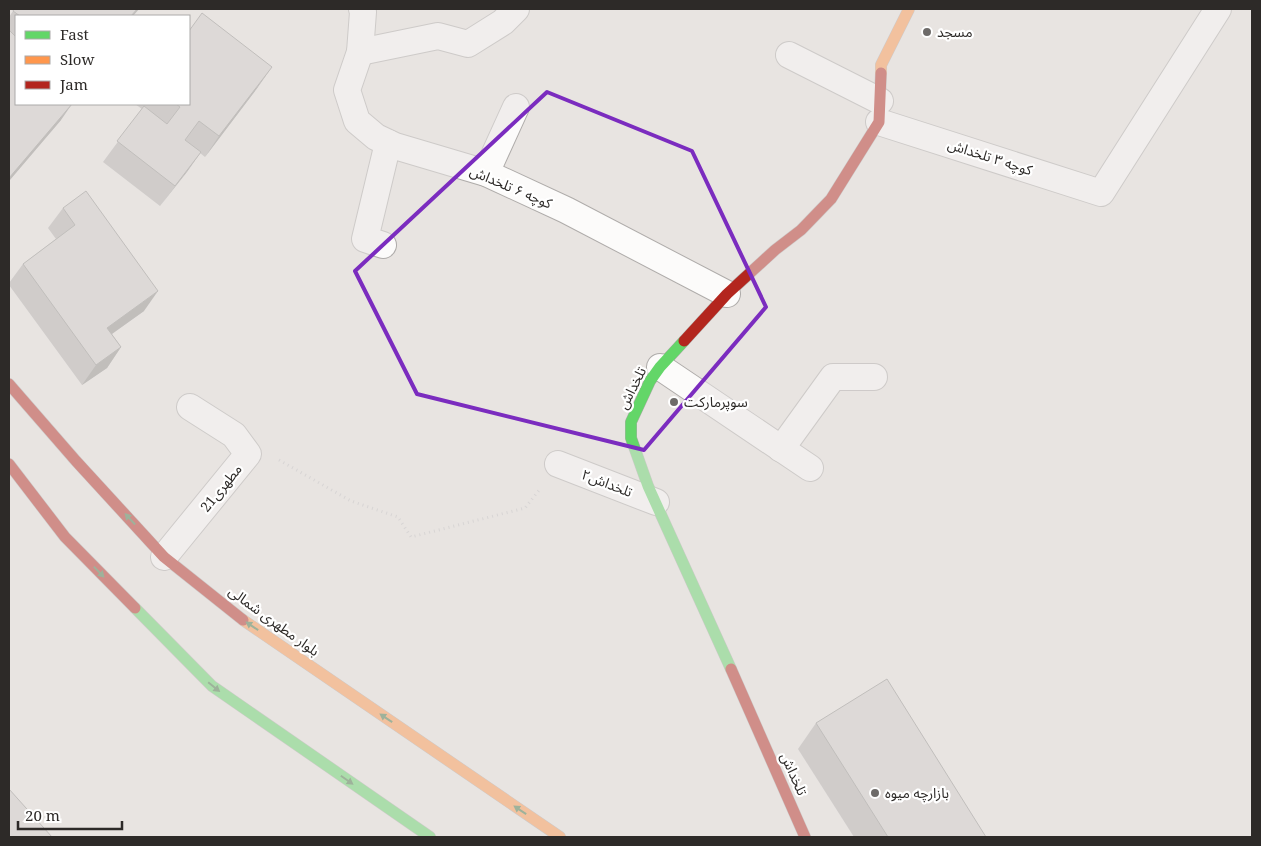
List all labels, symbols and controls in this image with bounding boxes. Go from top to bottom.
legend [15,15,190,105]
place label: مسجد [937,22,973,41]
text: Fast [60,24,89,44]
marker: مسجد [921,26,933,38]
text: Slow [60,49,94,69]
text: Jam [59,74,88,94]
street label: کوچه ۳ تلخداش [945,134,1035,180]
street label: کوچه ۶ تلخداش [467,161,555,213]
street label: تلخداش [613,363,650,412]
place label: سوپرمارکت [684,392,748,412]
marker: سوپرمارکت [668,396,680,408]
street label: 21مطهرى [196,460,246,516]
street label: ۲تلخداش [579,464,635,501]
one-way arrow [124,513,135,526]
one-way arrow [93,565,105,577]
street label: بلوار مطهرى شمالى [225,581,324,660]
one-way arrow [245,621,259,631]
one-way arrow [207,681,220,692]
one-way arrow [379,713,393,723]
street label: تلخداش [777,749,812,798]
one-way arrow [340,775,354,785]
place label: بازارچه میوه [885,783,949,803]
marker: بازارچه میوه [869,787,881,799]
scale bar [18,798,121,830]
text: 20 m [25,805,60,825]
one-way arrow [513,805,527,815]

